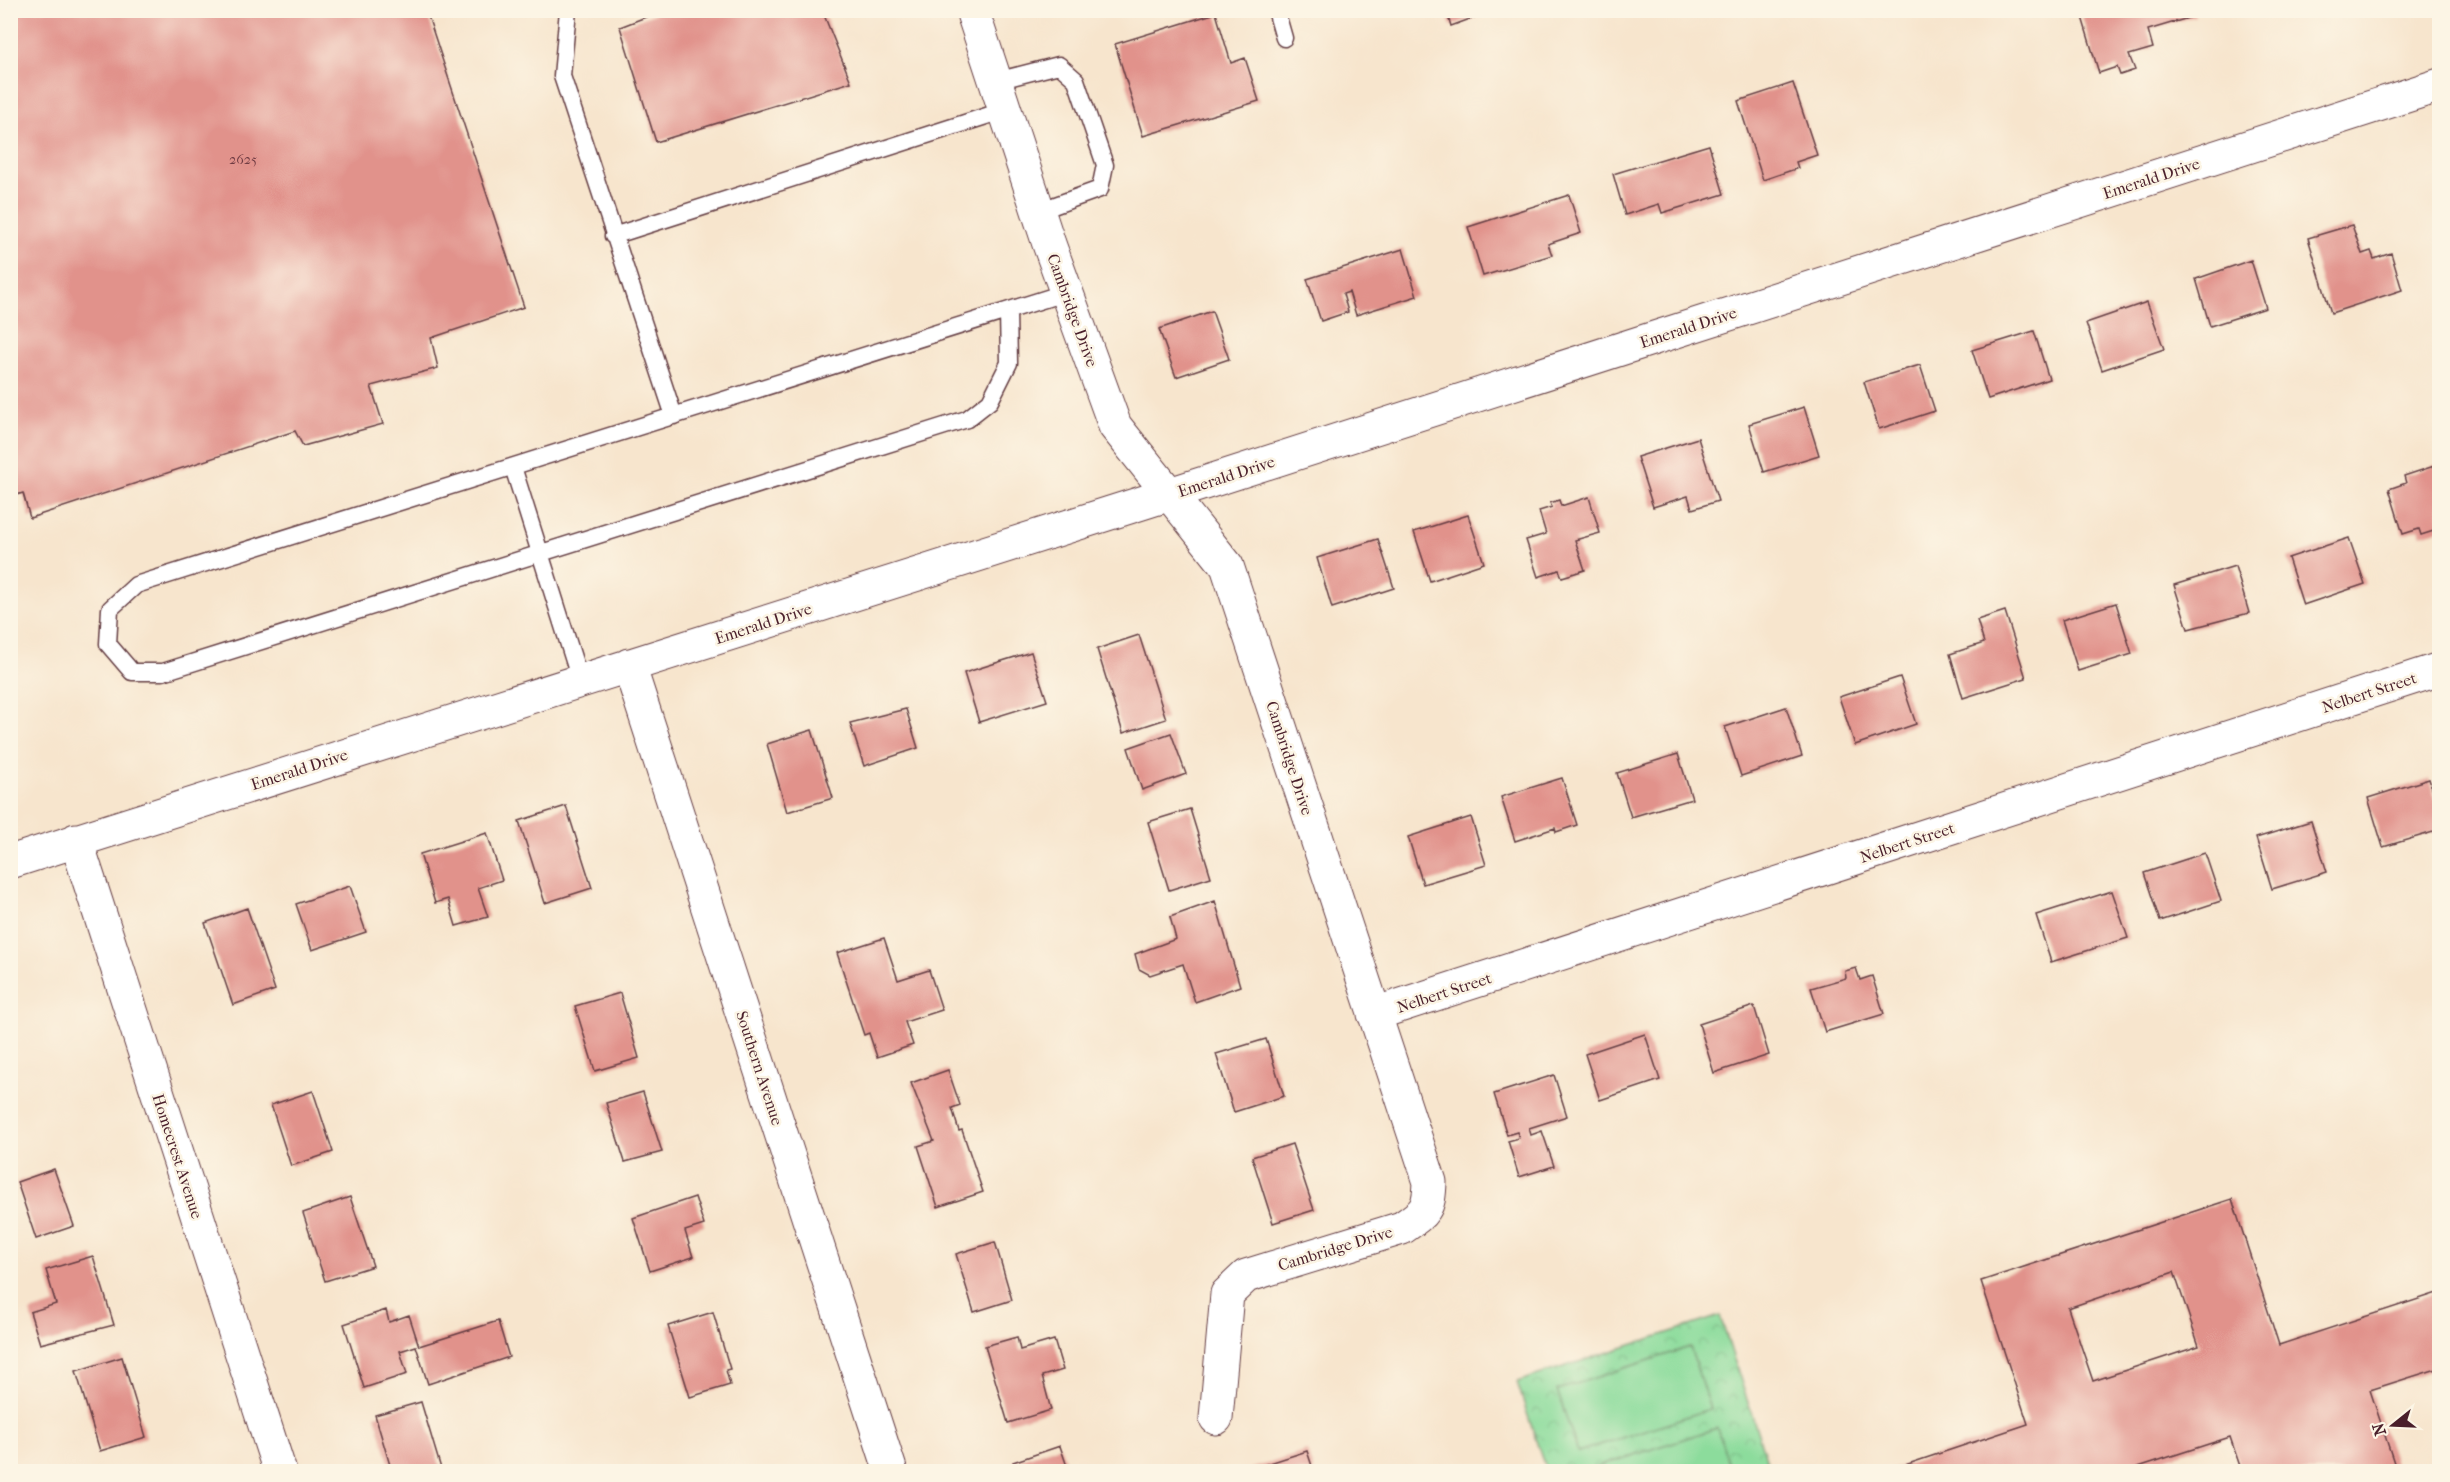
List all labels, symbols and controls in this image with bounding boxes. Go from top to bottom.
house number: 2625 [229,151,257,168]
street label: Emerald Drive [2100,154,2202,203]
street label: Cambridge Drive [1043,251,1102,369]
street label: Emerald Drive [1637,303,1739,352]
street label: Emerald Drive [1175,452,1277,501]
street label: Emerald Drive [712,599,814,648]
street label: Nelbert Street [2319,668,2419,717]
street label: Cambridge Drive [1262,699,1317,818]
street label: Emerald Drive [248,745,350,794]
street label: Nelbert Street [1857,818,1957,867]
street label: Nelbert Street [1394,968,1494,1017]
street label: Southern Avenue [732,1009,787,1128]
street label: Homecrest Avenue [148,1091,207,1221]
street label: Cambridge Drive [1276,1222,1395,1275]
north arrow [2363,1395,2423,1455]
text: N [2368,1420,2390,1438]

